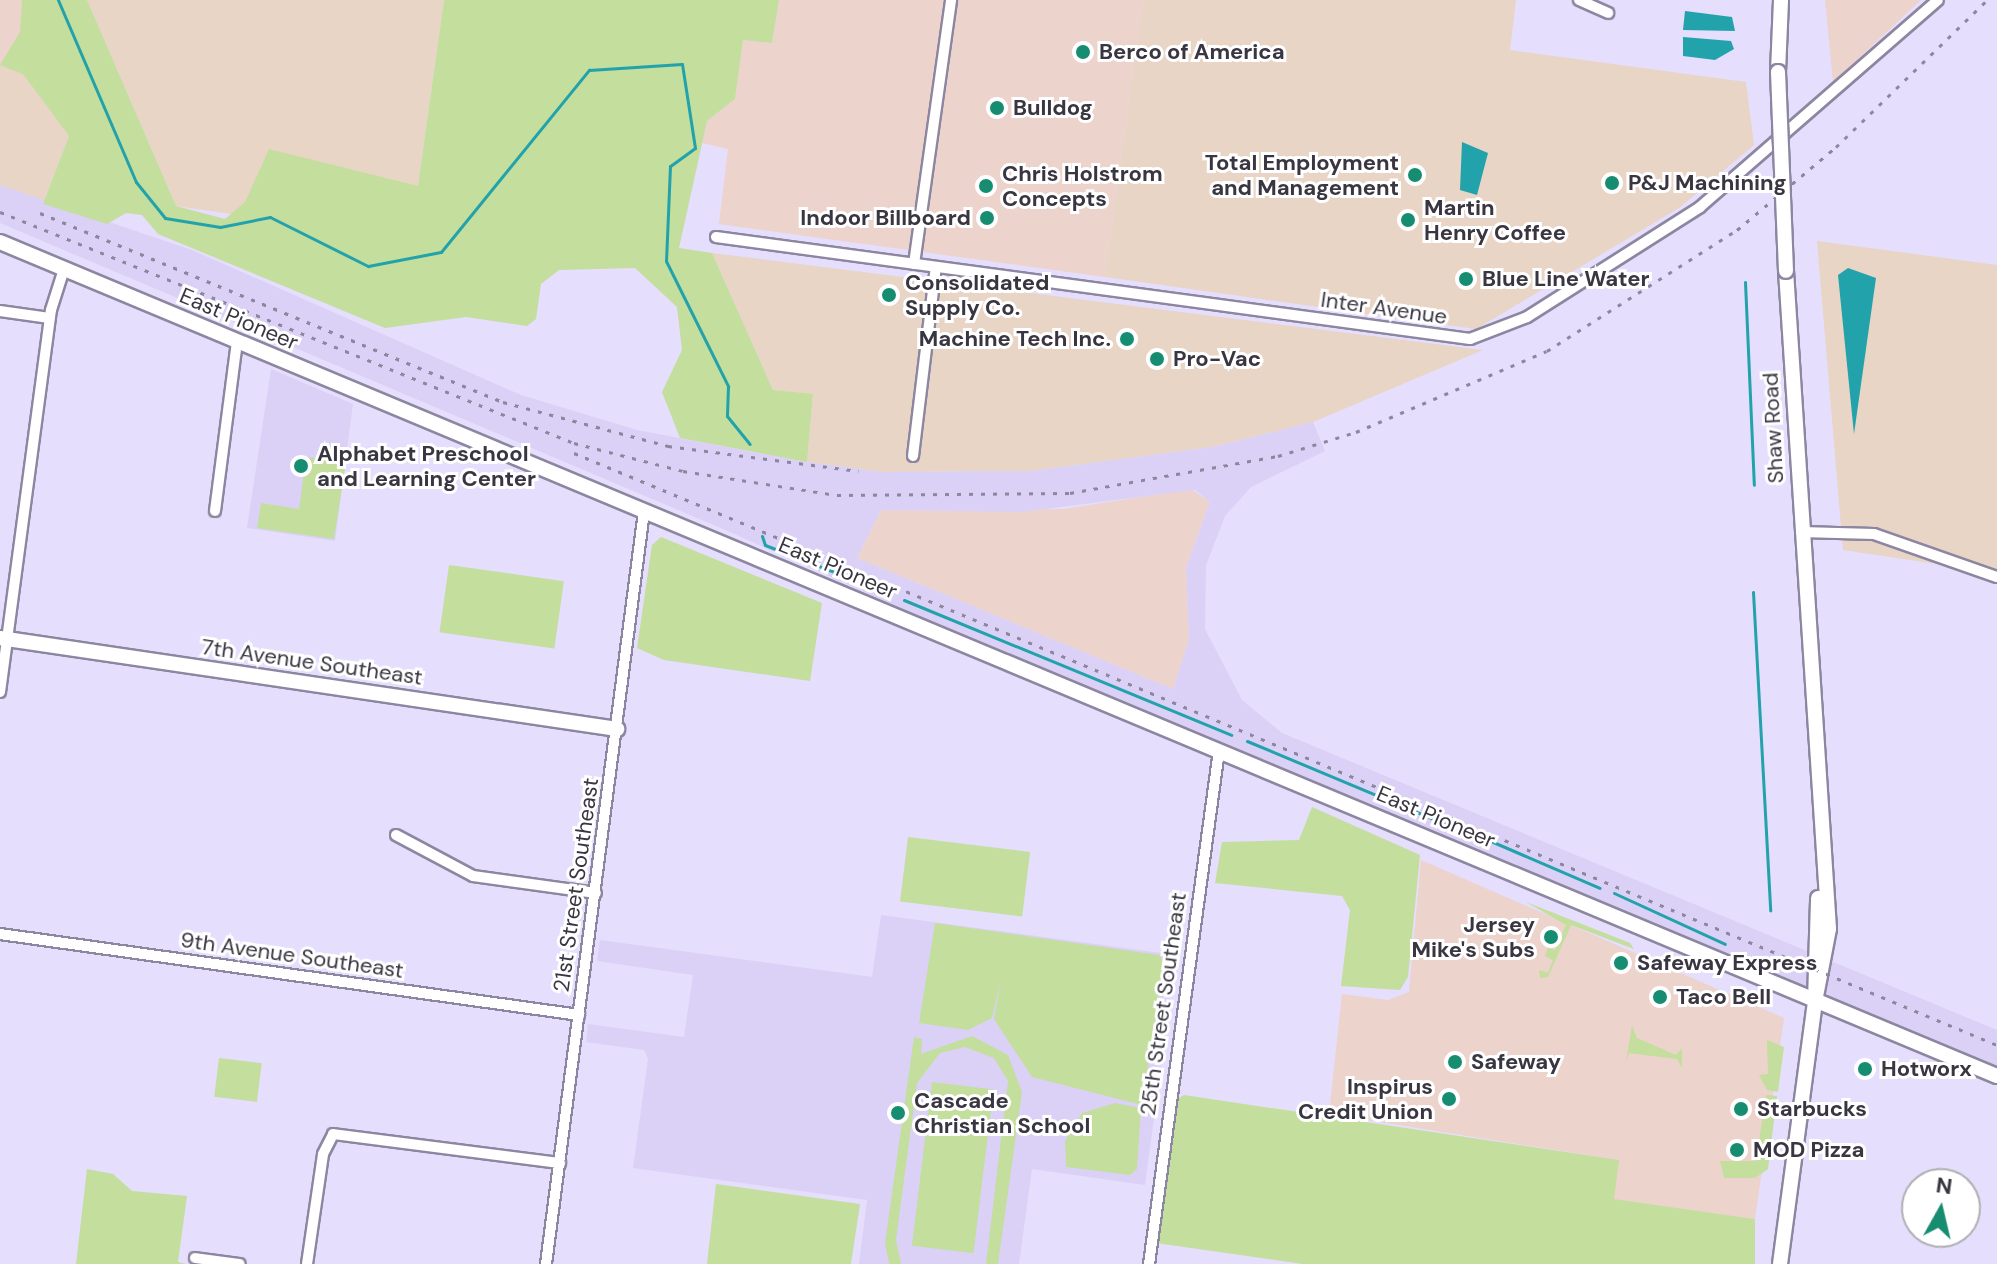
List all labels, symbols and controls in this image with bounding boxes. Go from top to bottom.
place label: Berco of America [1099,39,1285,65]
marker: Berco of America [1074,43,1092,61]
place label: Bulldog [1013,95,1093,121]
marker: Bulldog [988,99,1006,117]
place label: Total Employment and Management [1205,149,1399,200]
place label: Chris Holstrom Concepts [1002,160,1163,212]
marker: Total Employment and Management [1406,166,1424,184]
place label: P&J Machining [1628,170,1787,196]
marker: P&J Machining [1603,174,1621,192]
marker: Chris Holstrom Concepts [977,177,995,195]
place label: Martin Henry Coffee [1424,194,1566,246]
place label: Indoor Billboard [800,205,971,231]
marker: Indoor Billboard [978,209,996,227]
marker: Martin Henry Coffee [1399,211,1417,229]
place label: Blue Line Water [1482,266,1650,292]
place label: Consolidated Supply Co. [905,269,1049,320]
marker: Blue Line Water [1457,270,1475,288]
street label: East Pioneer [176,282,302,356]
marker: Consolidated Supply Co. [880,286,898,304]
street label: Inter Avenue [1319,286,1449,330]
place label: Machine Tech Inc. [919,326,1111,352]
marker: Machine Tech Inc. [1118,330,1136,348]
place label: Pro-Vac [1173,346,1261,372]
marker: Pro-Vac [1148,350,1166,368]
street label: Shaw Road [1757,372,1789,484]
place label: Alphabet Preschool and Learning Center [317,440,536,492]
marker: Alphabet Preschool and Learning Center [292,457,310,475]
street label: East Pioneer [775,531,901,605]
street label: 7th Avenue Southeast [200,633,424,691]
street label: 21st Street Southeast [548,776,604,994]
street label: East Pioneer [1373,780,1499,854]
street label: 25th Street Southeast [1134,891,1192,1117]
place label: Jersey Mike's Subs [1411,911,1535,962]
street label: 9th Avenue Southeast [179,926,405,984]
marker: Jersey Mike's Subs [1542,928,1560,946]
place label: Safeway Express [1637,950,1817,976]
marker: Safeway Express [1612,954,1630,972]
place label: Taco Bell [1676,984,1771,1010]
marker: Taco Bell [1651,988,1669,1006]
place label: Safeway [1471,1049,1561,1075]
marker: Safeway [1446,1053,1464,1071]
place label: Hotworx [1881,1056,1972,1082]
marker: Hotworx [1856,1060,1874,1078]
place label: Inspirus Credit Union [1298,1073,1433,1124]
place label: Cascade Christian School [914,1087,1090,1138]
marker: Inspirus Credit Union [1440,1090,1458,1108]
place label: Starbucks [1757,1096,1867,1122]
marker: Starbucks [1732,1100,1750,1118]
marker: Cascade Christian School [889,1104,907,1122]
place label: MOD Pizza [1753,1137,1864,1163]
marker: MOD Pizza [1728,1141,1746,1159]
north arrow [1901,1168,1981,1248]
text: N [1934,1170,1954,1201]

